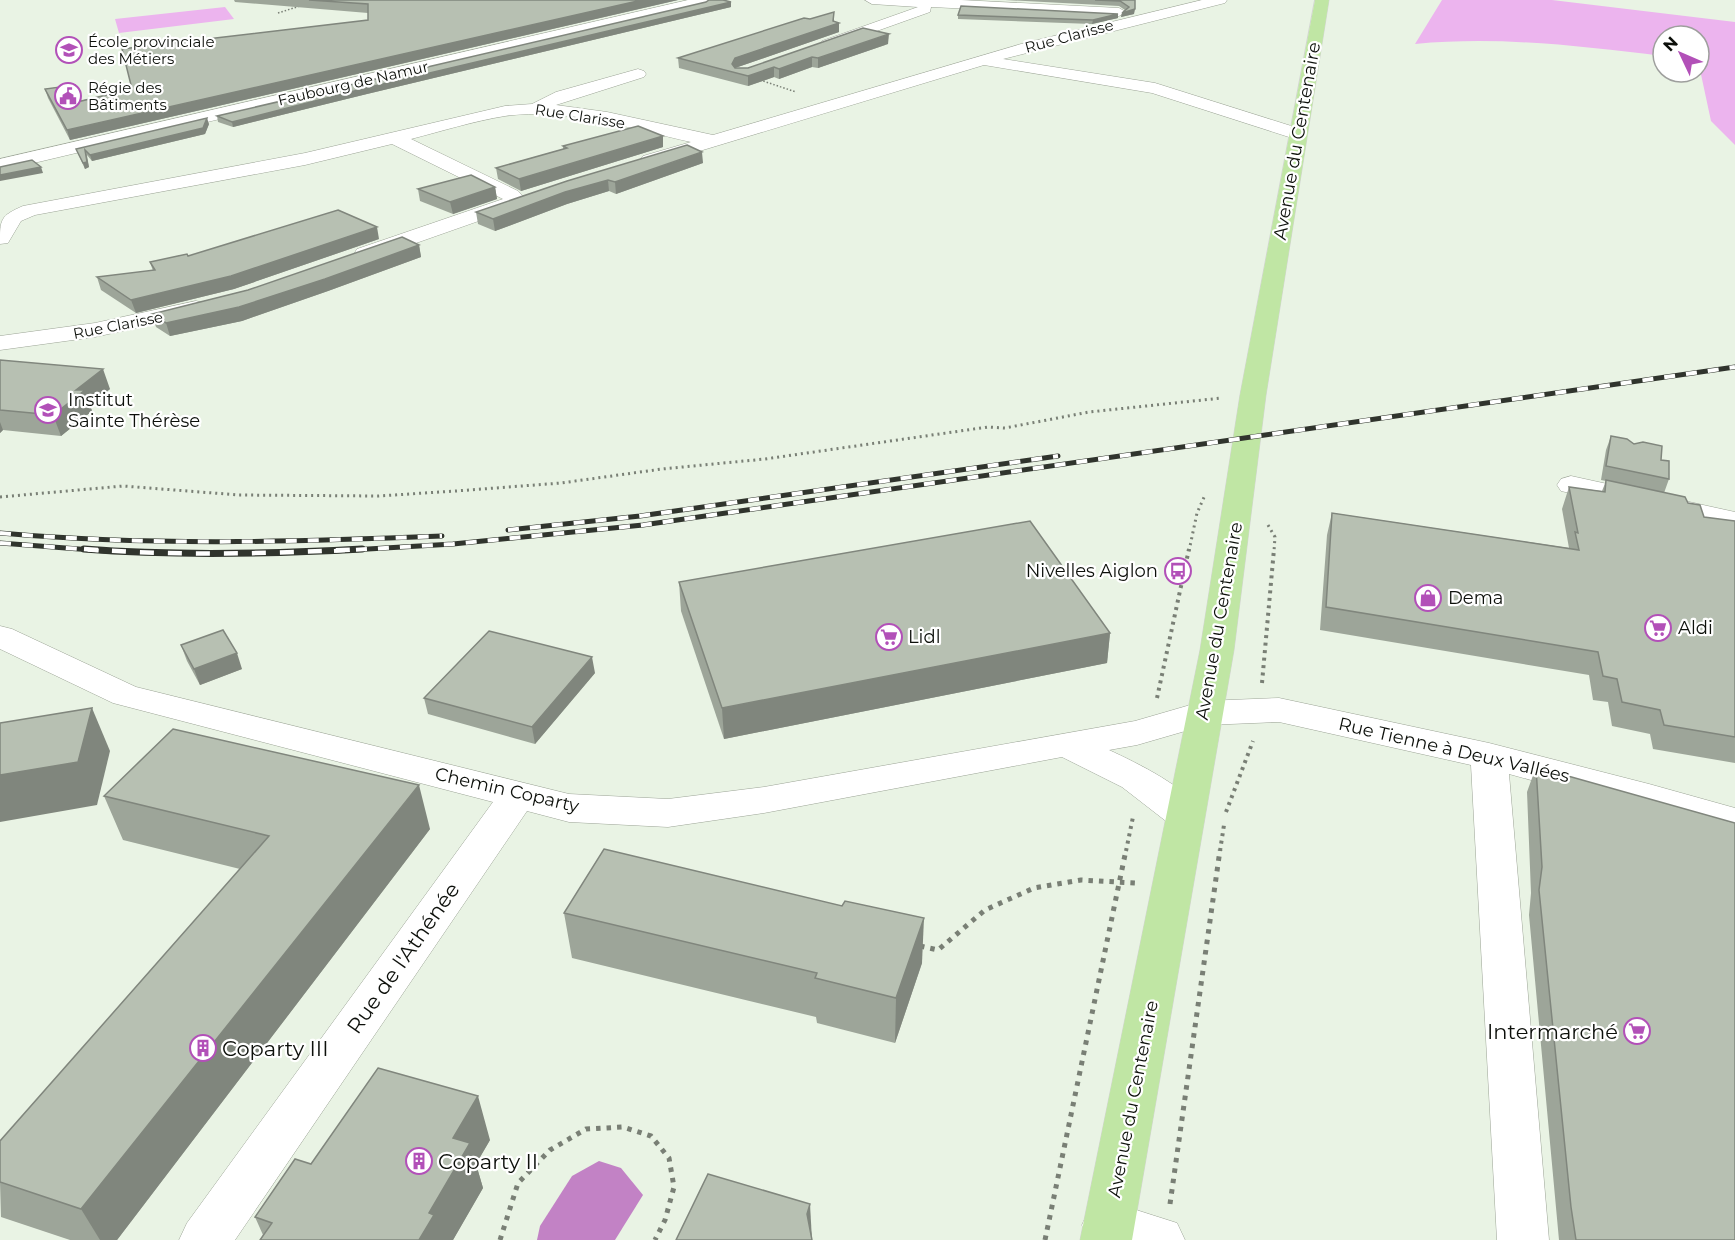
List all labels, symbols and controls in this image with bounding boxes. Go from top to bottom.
street label: Rue Clarisse [1023,15,1115,57]
north arrow [1651,24,1711,84]
place label: École provinciale des Métiers [88,32,214,68]
text: N [1659,33,1682,55]
school or university icon: École provinciale des Métiers [54,35,84,65]
street label: Avenue du Centenaire [1269,40,1325,242]
street label: Faubourg de Namur [276,56,430,110]
place label: Régie des Bâtiments [88,78,167,114]
public building icon: Régie des Bâtiments [53,81,83,111]
street label: Rue Clarisse [534,99,626,133]
street label: Rue Clarisse [71,307,165,343]
place label: Institut Sainte Thérèse [68,389,200,432]
school or university icon: Institut Sainte Thérèse [33,395,63,425]
street label: Avenue du Centenaire [1191,520,1247,722]
bus stop icon: Nivelles Aiglon [1163,556,1193,586]
place label: Nivelles Aiglon [1026,560,1158,582]
shop icon: Dema [1413,583,1443,613]
place label: Dema [1448,587,1503,609]
supermarket icon: Aldi [1643,613,1673,643]
place label: Aldi [1678,617,1713,639]
supermarket icon: Lidl [874,622,904,652]
place label: Lidl [908,626,941,648]
street label: Rue Tienne à Deux Vallées [1336,713,1572,787]
street label: Chemin Coparty [433,763,581,817]
street label: Rue de l'Athénée [341,878,465,1038]
street label: Avenue du Centenaire [1103,998,1163,1199]
supermarket icon: Intermarché [1622,1016,1652,1046]
place label: Intermarché [1487,1019,1618,1044]
building icon: Coparty III [188,1033,218,1063]
place label: Coparty III [222,1036,329,1061]
building icon: Coparty II [404,1146,434,1176]
place label: Coparty II [438,1149,538,1174]

